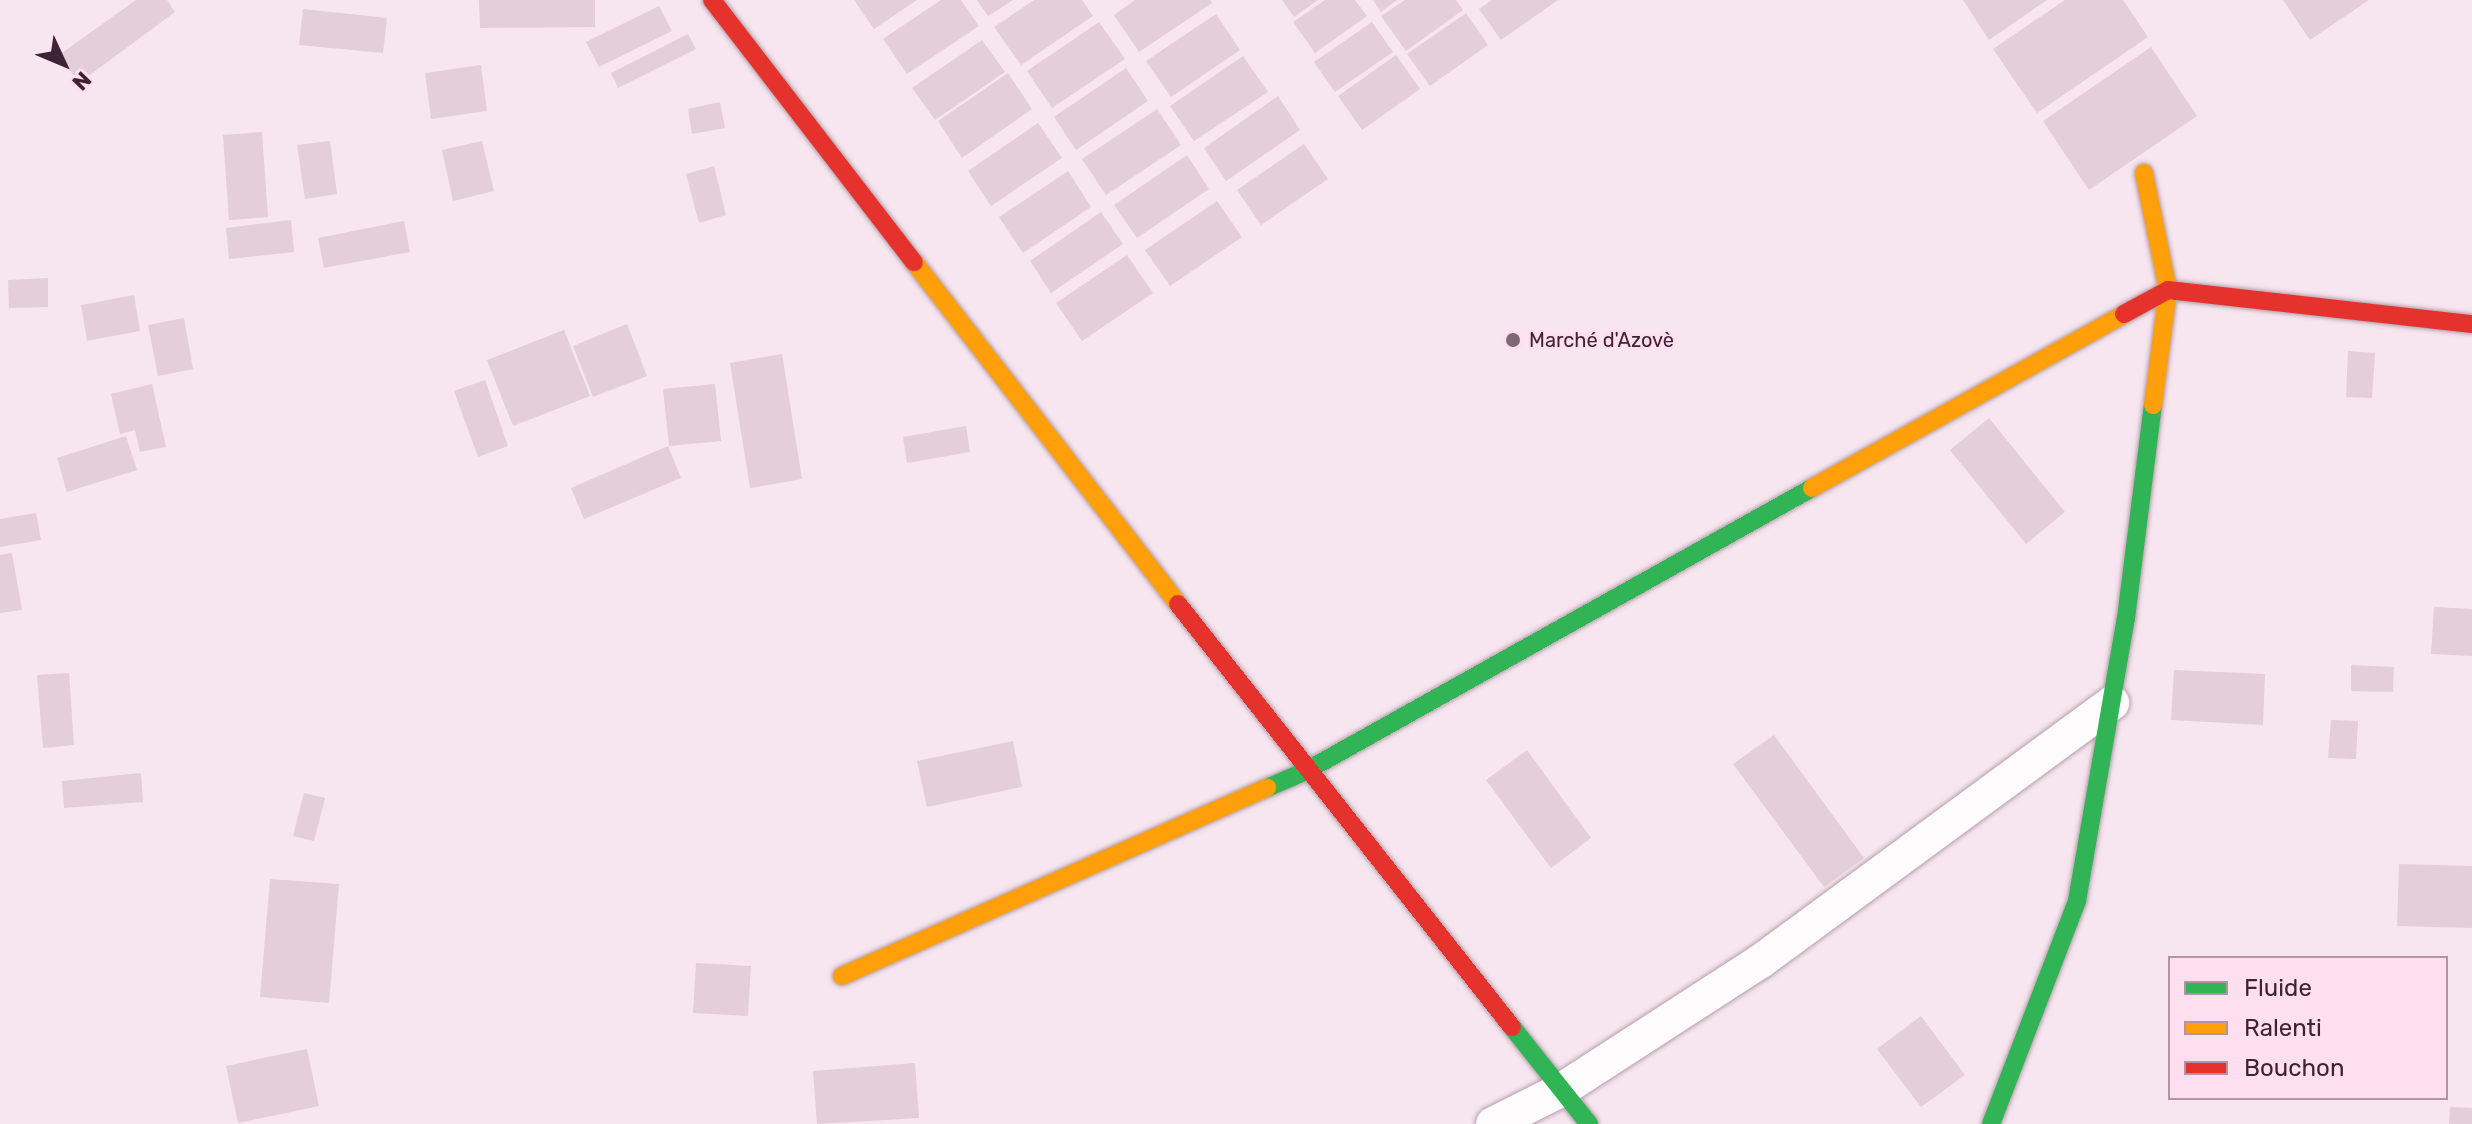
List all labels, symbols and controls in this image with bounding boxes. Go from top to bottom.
north arrow [24,24,104,104]
text: N [66,66,97,96]
place label: Marché d'Azovè [1529,328,1674,352]
marker: Marché d'Azovè [1504,331,1522,349]
legend [2168,956,2448,1100]
text: Fluide [2244,974,2312,1002]
text: Ralenti [2244,1014,2322,1042]
text: Bouchon [2244,1054,2344,1082]

